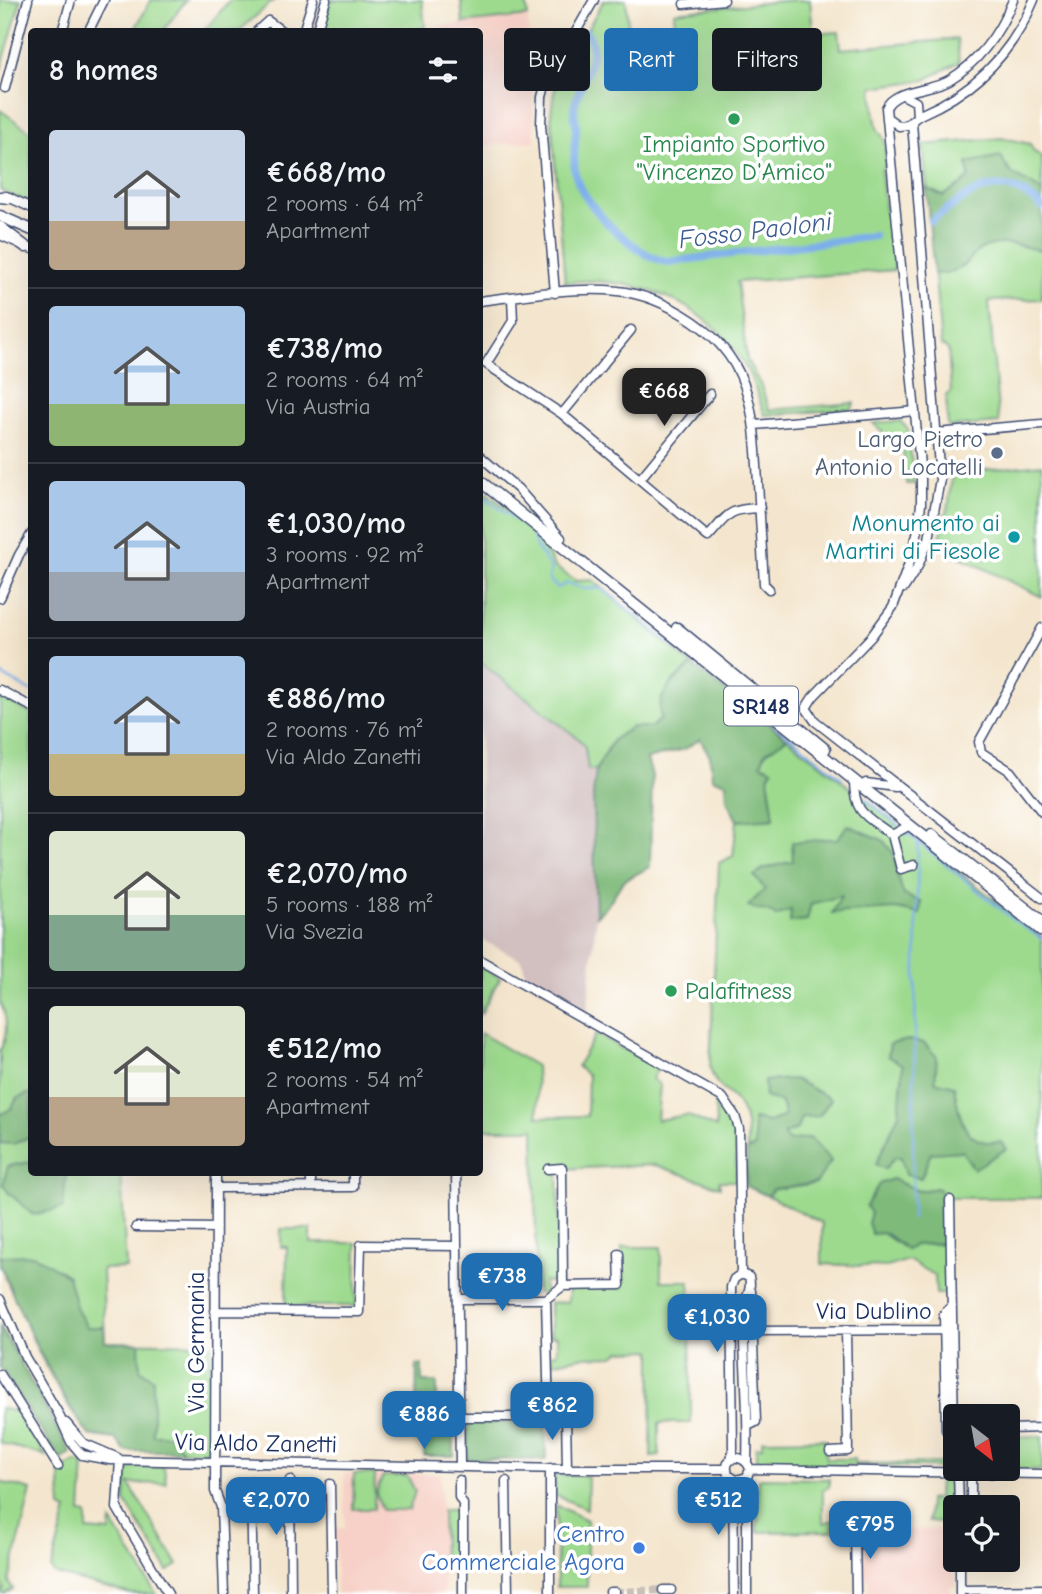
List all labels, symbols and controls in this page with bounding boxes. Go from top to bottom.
chip: Buy [504,28,590,91]
chip: Rent [604,28,698,91]
chip: Filters [712,28,822,91]
icon: filters [424,51,462,89]
text: 8 homes [49,53,158,88]
marker: Impianto Sportivo "Vincenzo D'Amico" [726,111,742,127]
place label: Impianto Sportivo "Vincenzo D'Amico" [636,130,832,186]
text: €668/mo [266,155,386,190]
icon: home [105,158,189,242]
text: 2 rooms · 64 m² [266,190,423,217]
water label: Fosso Paoloni [677,207,834,255]
text: Apartment [266,217,369,244]
text: €738/mo [266,331,383,366]
icon: home [105,334,189,418]
text: 2 rooms · 64 m² [266,366,423,393]
pin: €668 [623,368,705,428]
text: €668 [638,377,690,404]
text: Via Austria [266,393,371,420]
place label: Largo Pietro Antonio Locatelli [815,425,983,481]
marker: Largo Pietro Antonio Locatelli [989,445,1005,461]
text: €1,030/mo [266,506,406,541]
icon: home [105,509,189,593]
place label: Monumento ai Martiri di Fiesole [825,509,1000,565]
marker: Monumento ai Martiri di Fiesole [1006,529,1022,545]
text: 3 rooms · 92 m² [266,541,423,568]
text: Apartment [266,568,369,595]
text: €886/mo [266,681,386,716]
icon: home [105,684,189,768]
road number: SR148 [724,686,798,726]
text: 2 rooms · 76 m² [266,716,422,743]
text: Via Aldo Zanetti [266,743,421,770]
text: €2,070/mo [266,856,408,891]
icon: home [105,859,189,943]
text: 5 rooms · 188 m² [266,891,432,918]
text: Via Svezia [266,918,364,945]
place label: Palafitness [685,977,792,1005]
marker: Palafitness [663,983,679,999]
text: €512/mo [266,1031,382,1066]
icon: home [105,1034,189,1118]
text: 2 rooms · 54 m² [266,1066,423,1093]
text: Apartment [266,1093,369,1120]
pin: €738 [461,1254,543,1313]
text: €738 [477,1262,527,1289]
street label: Via Germania [182,1272,210,1412]
pin: €1,030 [660,1294,774,1354]
street label: Via Dublino [816,1297,932,1325]
text: €1,030 [684,1303,750,1330]
pin: €862 [511,1382,593,1442]
text: €862 [526,1391,578,1418]
pin: €886 [383,1392,465,1451]
text: €886 [398,1400,450,1427]
north arrow [943,1404,1020,1480]
map controls [943,1404,1020,1572]
street label: Via Aldo Zanetti [175,1428,337,1458]
pin: €2,070 [219,1478,333,1537]
pin: €512 [677,1478,759,1537]
text: €2,070 [242,1486,310,1513]
text: €512 [694,1486,742,1513]
button: locate [943,1495,1020,1572]
pin: €795 [829,1502,911,1561]
text: €795 [845,1510,895,1537]
place label: Centro Commerciale Agora [422,1520,625,1576]
marker: Centro Commerciale Agora [631,1540,647,1556]

